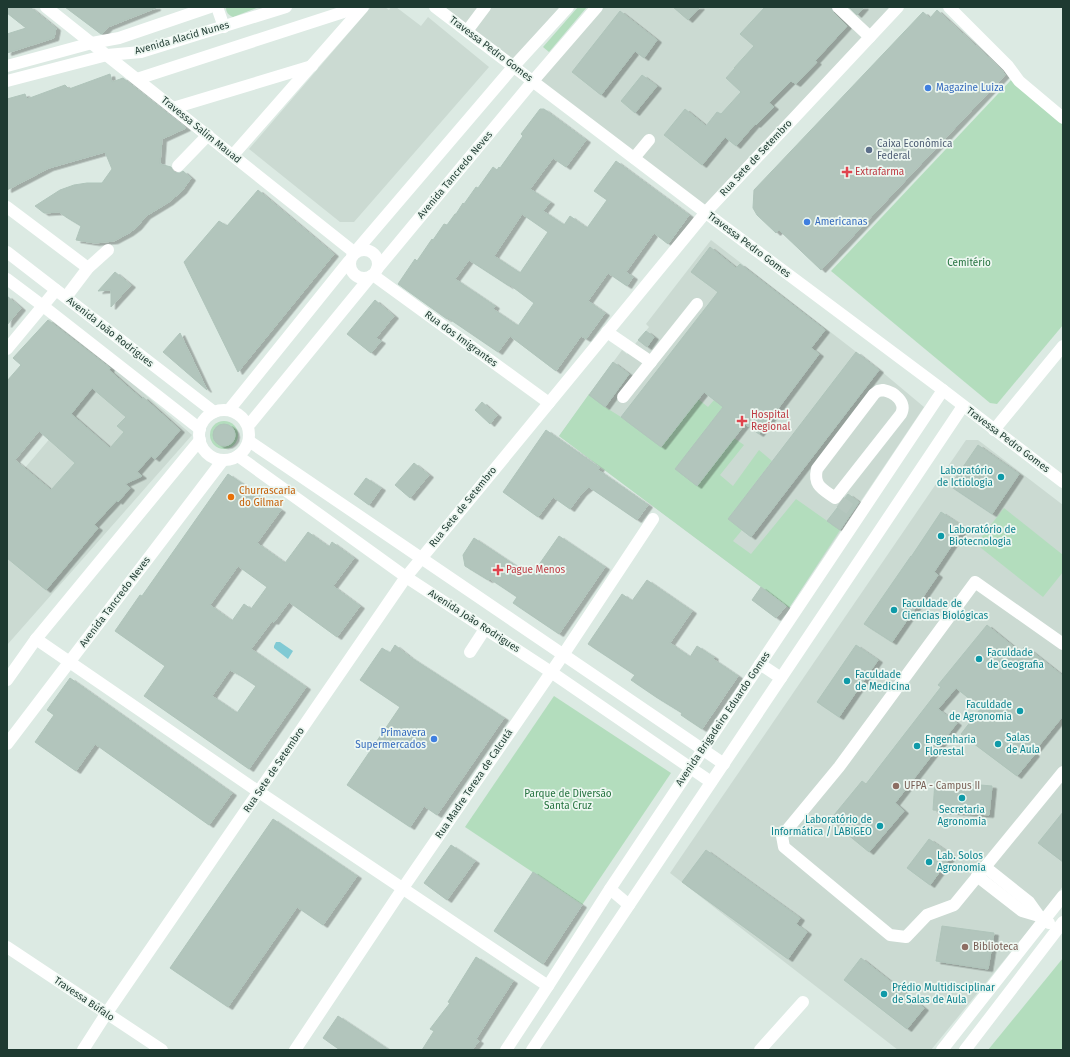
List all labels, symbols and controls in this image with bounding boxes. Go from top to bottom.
street label: Travessa Pedro Gomes [447,14,535,84]
street label: Avenida Alacid Nunes [133,19,231,57]
place label: Magazine Luiza [936,82,1004,94]
marker: Magazine Luiza [923,83,933,93]
street label: Travessa Salim Mauad [159,94,243,166]
street label: Rua Sete de Setembro [717,117,795,199]
street label: Avenida Tancredo Neves [415,129,495,221]
place label: Caixa Econômica Federal [877,138,952,162]
marker: Caixa Econômica Federal [864,145,874,155]
place label: Extrafarma [855,166,904,178]
marker: Extrafarma [842,167,852,177]
street label: Travessa Pedro Gomes [705,210,793,280]
place label: Americanas [815,216,868,228]
marker: Americanas [802,217,812,227]
park label: Cemitério [947,257,991,269]
street label: Avenida João Rodrigues [64,294,156,370]
street label: Rua dos Imigrantes [422,309,500,370]
street label: Travessa Pedro Gomes [964,405,1052,475]
place label: Hospital Regional [751,409,790,433]
marker: Hospital Regional [736,415,748,427]
street label: Rua Sete de Setembro [427,464,499,550]
place label: Laboratório de Ictiologia [937,465,993,489]
marker: Laboratório de Ictiologia [996,472,1006,482]
place label: Churrascaria do Gilmar [239,485,296,509]
marker: Churrascaria do Gilmar [226,492,236,502]
place label: Laboratório de Biotecnologia [949,524,1016,548]
marker: Laboratório de Biotecnologia [936,531,946,541]
street label: Avenida Tancredo Neves [77,554,153,650]
place label: Pague Menos [506,564,566,576]
marker: Pague Menos [493,565,503,575]
street label: Avenida João Rodrigues [426,587,522,655]
place label: Faculdade de Ciencias Biológicas [902,598,988,622]
marker: Faculdade de Ciencias Biológicas [889,605,899,615]
place label: Faculdade de Geografia [987,647,1044,671]
street label: Avenida Brigadeiro Eduardo Gomes [673,649,773,789]
marker: Faculdade de Geografia [974,654,984,664]
place label: Faculdade de Medicina [855,669,910,693]
marker: Faculdade de Medicina [842,676,852,686]
place label: Faculdade de Agronomia [949,699,1012,723]
marker: Faculdade de Agronomia [1015,706,1025,716]
street label: Rua Sete de Setembro [241,725,307,815]
place label: Primavera Supermercados [355,727,426,751]
street label: Rua Madre Tereza de Calcutá [433,727,515,841]
place label: Salas de Aula [1006,732,1040,756]
marker: Primavera Supermercados [429,734,439,744]
place label: Engenharia Florestal [925,734,976,758]
marker: Salas de Aula [993,739,1003,749]
marker: Engenharia Florestal [912,741,922,751]
place label: UFPA - Campus II [904,780,980,792]
marker: UFPA - Campus II [891,781,901,791]
park label: Parque de Diversão Santa Cruz [524,788,612,812]
marker: Secretaria Agronomia [957,793,967,803]
place label: Secretaria Agronomia [938,804,986,828]
place label: Laboratório de Informática / LABIGEO [771,814,872,838]
marker: Laboratório de Informática / LABIGEO [875,821,885,831]
place label: Lab. Solos Agronomia [937,850,986,874]
marker: Lab. Solos Agronomia [924,857,934,867]
place label: Biblioteca [973,941,1018,953]
marker: Biblioteca [960,942,970,952]
street label: Travessa Búfalo [51,974,117,1024]
place label: Prédio Multidisciplinar de Salas de Aula [892,982,995,1006]
marker: Prédio Multidisciplinar de Salas de Aula [879,989,889,999]

